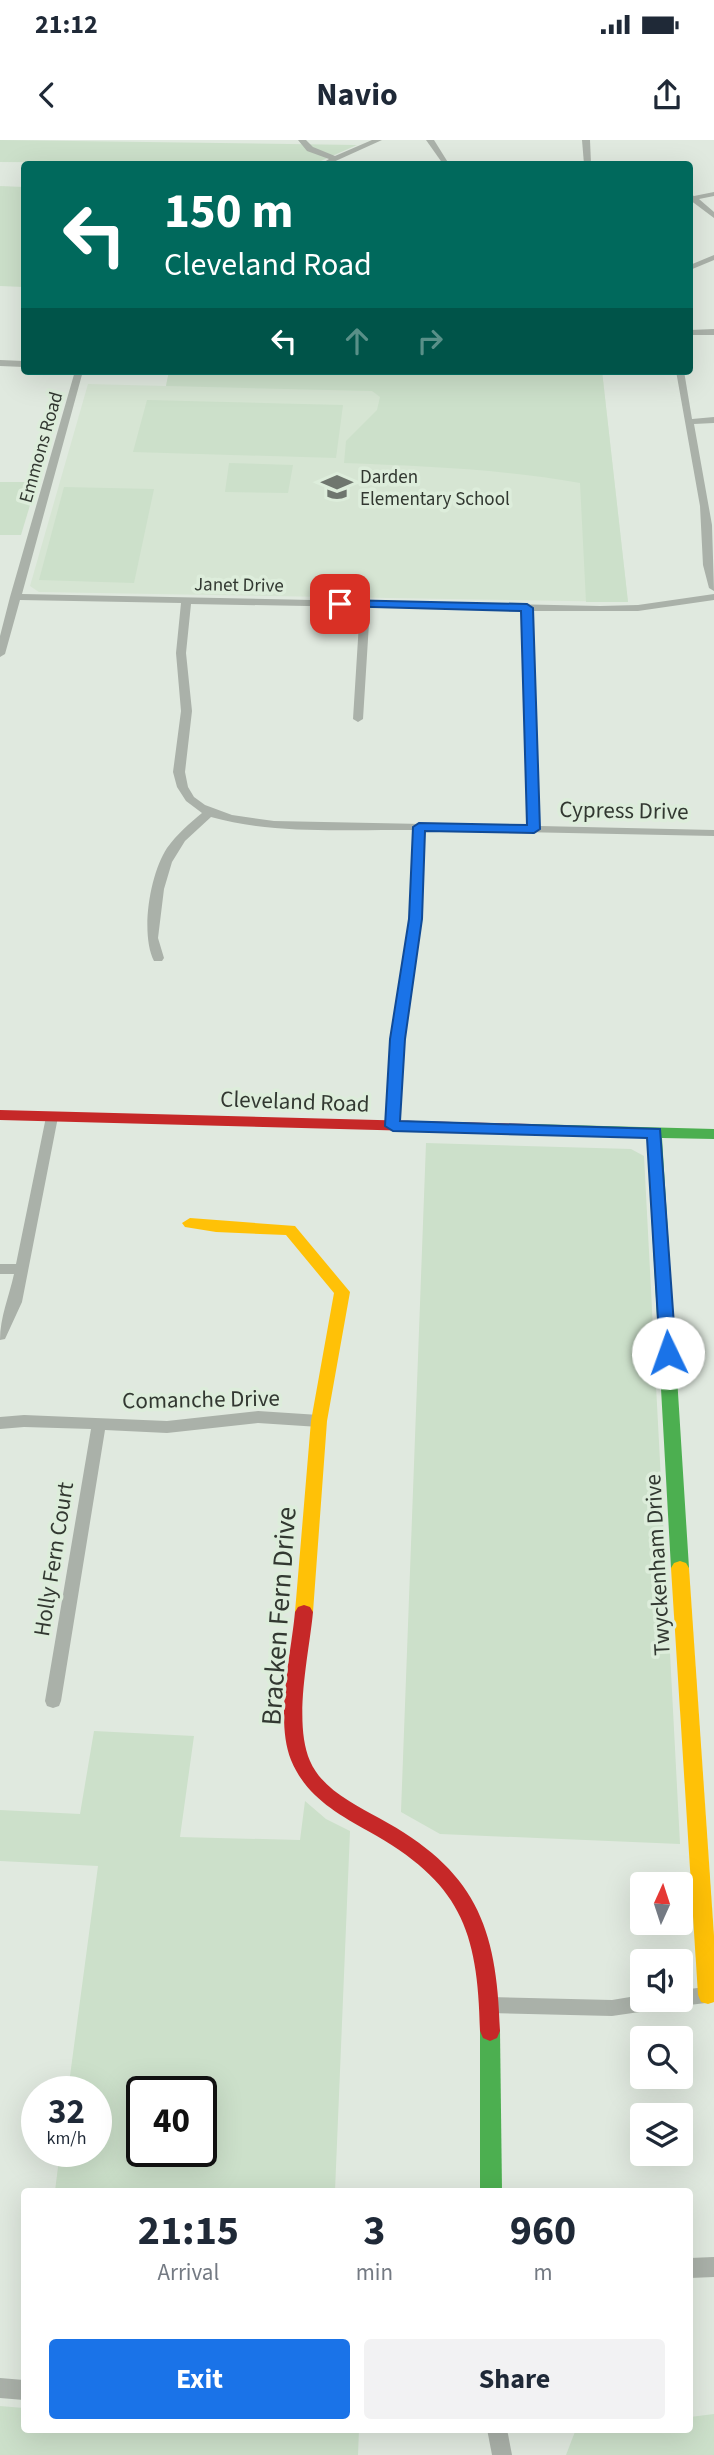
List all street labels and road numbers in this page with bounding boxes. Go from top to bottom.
street label: Emmons Road [13,389,70,506]
street label: Janet Drive [194,571,284,600]
street label: Cypress Drive [559,793,689,828]
street label: Cleveland Road [220,1082,370,1121]
street label: Comanche Drive [122,1382,280,1417]
street label: Twyckenham Drive [636,1473,679,1657]
street label: Holly Fern Court [25,1479,82,1639]
street label: Bracken Fern Drive [251,1505,307,1727]

